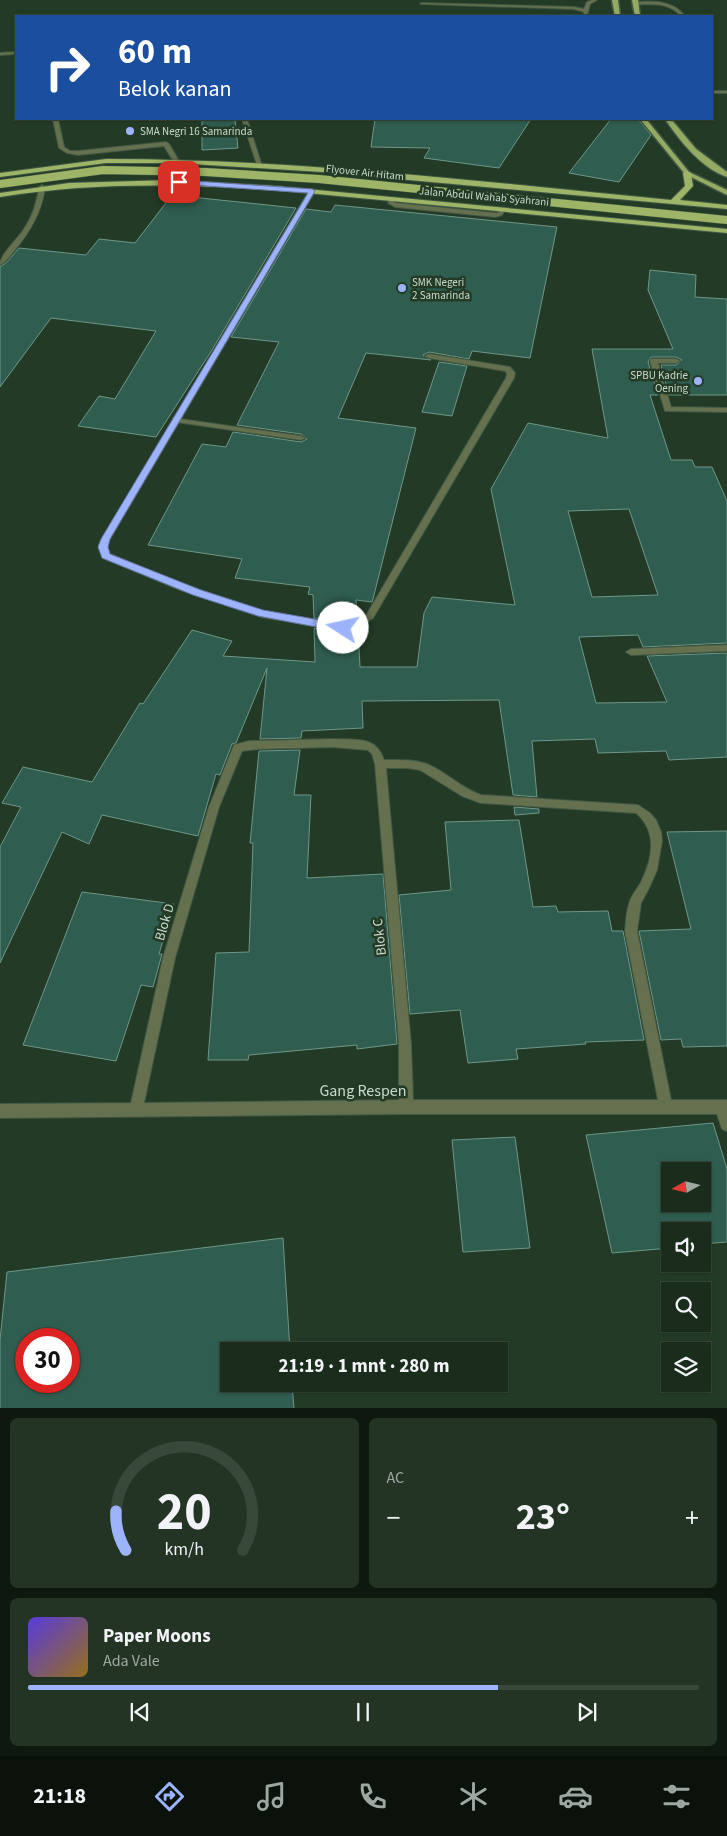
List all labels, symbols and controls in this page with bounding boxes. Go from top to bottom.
text: 60 m [118,27,192,77]
icon: right [35,35,100,100]
text: Belok kanan [118,73,232,105]
place label: SMA Negri 16 Samarinda [140,124,252,139]
marker: SMA Negri 16 Samarinda [124,125,136,137]
pin [158,161,200,203]
street label: Flyover Air Hitam [325,161,405,184]
icon: arrive [165,168,193,196]
street label: Jalan Abdul Wahab Syahrani [418,183,550,210]
place label: SMK Negeri 2 Samarinda [412,275,470,303]
marker: SMK Negeri 2 Samarinda [396,282,408,294]
place label: SPBU Kadrie Oening [630,368,689,396]
marker: SPBU Kadrie Oening [692,375,704,387]
position arrow [316,601,368,653]
street label: Blok D [150,901,180,943]
street label: Blok C [368,917,392,956]
street label: Gang Respen [319,1080,407,1102]
north arrow [661,1162,711,1212]
map controls [661,1162,711,1392]
button: sound [661,1222,711,1272]
button: search [661,1282,711,1332]
speed limit sign: 30 [15,1328,80,1393]
button: layers [661,1342,711,1392]
text: 21:19 · 1 mnt · 280 m [279,1353,449,1380]
text: AC [387,1467,404,1489]
text: 20 [157,1476,212,1550]
text: 23° [516,1490,570,1544]
text: − [387,1498,400,1538]
text: + [685,1498,699,1538]
text: km/h [164,1537,204,1562]
text: Paper Moons [103,1623,211,1650]
text: Ada Vale [103,1650,160,1672]
icon: previous [126,1698,154,1726]
icon: pause [349,1698,377,1726]
icon: next [573,1698,601,1726]
icon: directions [152,1779,187,1814]
icon: music [254,1779,289,1814]
icon: phone [355,1779,390,1814]
icon: climate [456,1779,491,1814]
icon: car [558,1779,593,1814]
icon: filters [659,1779,694,1814]
text: 21:18 [33,1780,86,1812]

